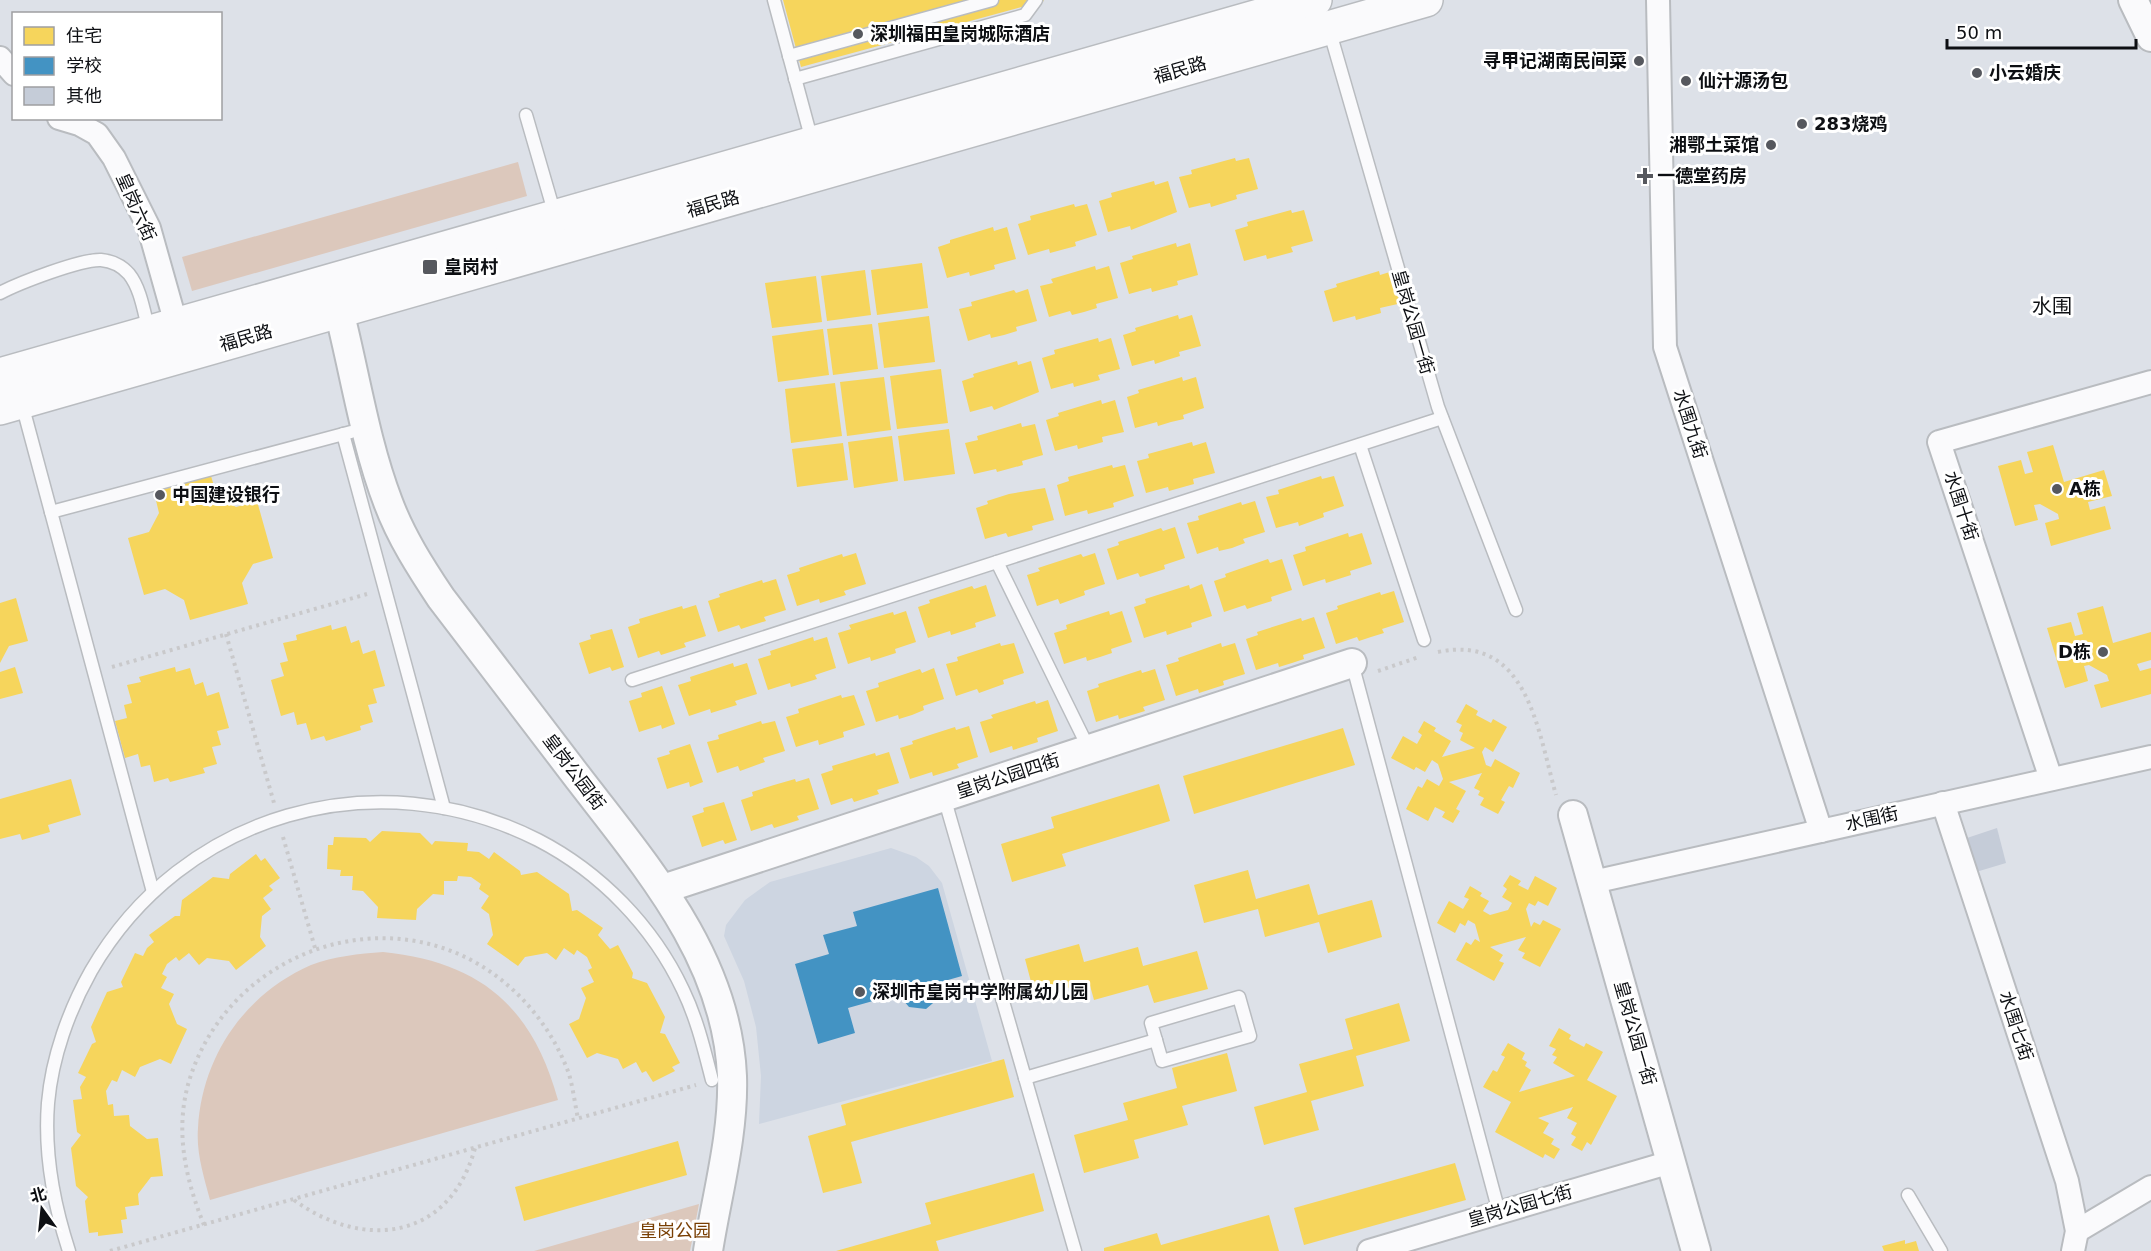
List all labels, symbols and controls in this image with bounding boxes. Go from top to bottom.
legend [12,12,222,120]
scale bar [1947,12,2136,50]
text: 50 m [1956,22,2002,43]
place label: 深圳福田皇岗城际酒店 [870,23,1050,44]
text: 住宅 [66,25,102,46]
marker: 深圳福田皇岗城际酒店 [851,27,865,41]
place label: 寻甲记湖南民间菜 [1483,50,1627,71]
street label: 福民路 [1151,52,1209,87]
marker: 寻甲记湖南民间菜 [1632,54,1646,68]
text: 学校 [66,55,102,76]
place label: 小云婚庆 [1989,62,2061,83]
marker: 小云婚庆 [1970,66,1984,80]
place label: 仙汁源汤包 [1698,70,1788,91]
marker: 仙汁源汤包 [1679,74,1693,88]
text: 其他 [66,85,102,106]
place label: 283烧鸡 [1814,113,1888,134]
marker: 283烧鸡 [1795,117,1809,131]
place label: 湘鄂土菜馆 [1669,134,1759,155]
marker: 湘鄂土菜馆 [1764,138,1778,152]
place label: 一德堂药房 [1657,165,1747,186]
marker: 一德堂药房 [1638,169,1652,183]
street label: 皇岗六街 [112,170,161,244]
street label: 福民路 [684,186,742,221]
place label: 皇岗村 [444,256,498,277]
marker: 皇岗村 [421,258,439,276]
street label: 皇岗公园一街 [1389,267,1438,377]
district label: 水围 [2032,294,2072,318]
street label: 福民路 [217,320,275,355]
street label: 水围九街 [1669,386,1712,461]
street label: 水围十街 [1940,468,1983,543]
place label: A栋 [2069,478,2101,499]
marker: A栋 [2050,482,2064,496]
place label: 中国建设银行 [172,484,280,505]
marker: 中国建设银行 [153,488,167,502]
place label: D栋 [2058,641,2091,662]
marker: D栋 [2096,645,2110,659]
street label: 皇岗公园街 [539,729,610,814]
street label: 皇岗公园四街 [953,749,1062,802]
street label: 水围街 [1843,802,1901,835]
street label: 皇岗公园一街 [1611,978,1660,1088]
place label: 深圳市皇岗中学附属幼儿园 [872,981,1088,1002]
marker: 深圳市皇岗中学附属幼儿园 [853,985,867,999]
street label: 水围七街 [1995,988,2038,1063]
north arrow [12,1179,72,1239]
street label: 皇岗公园七街 [1465,1181,1575,1230]
text: 北 [28,1184,48,1206]
park label: 皇岗公园 [639,1220,711,1241]

